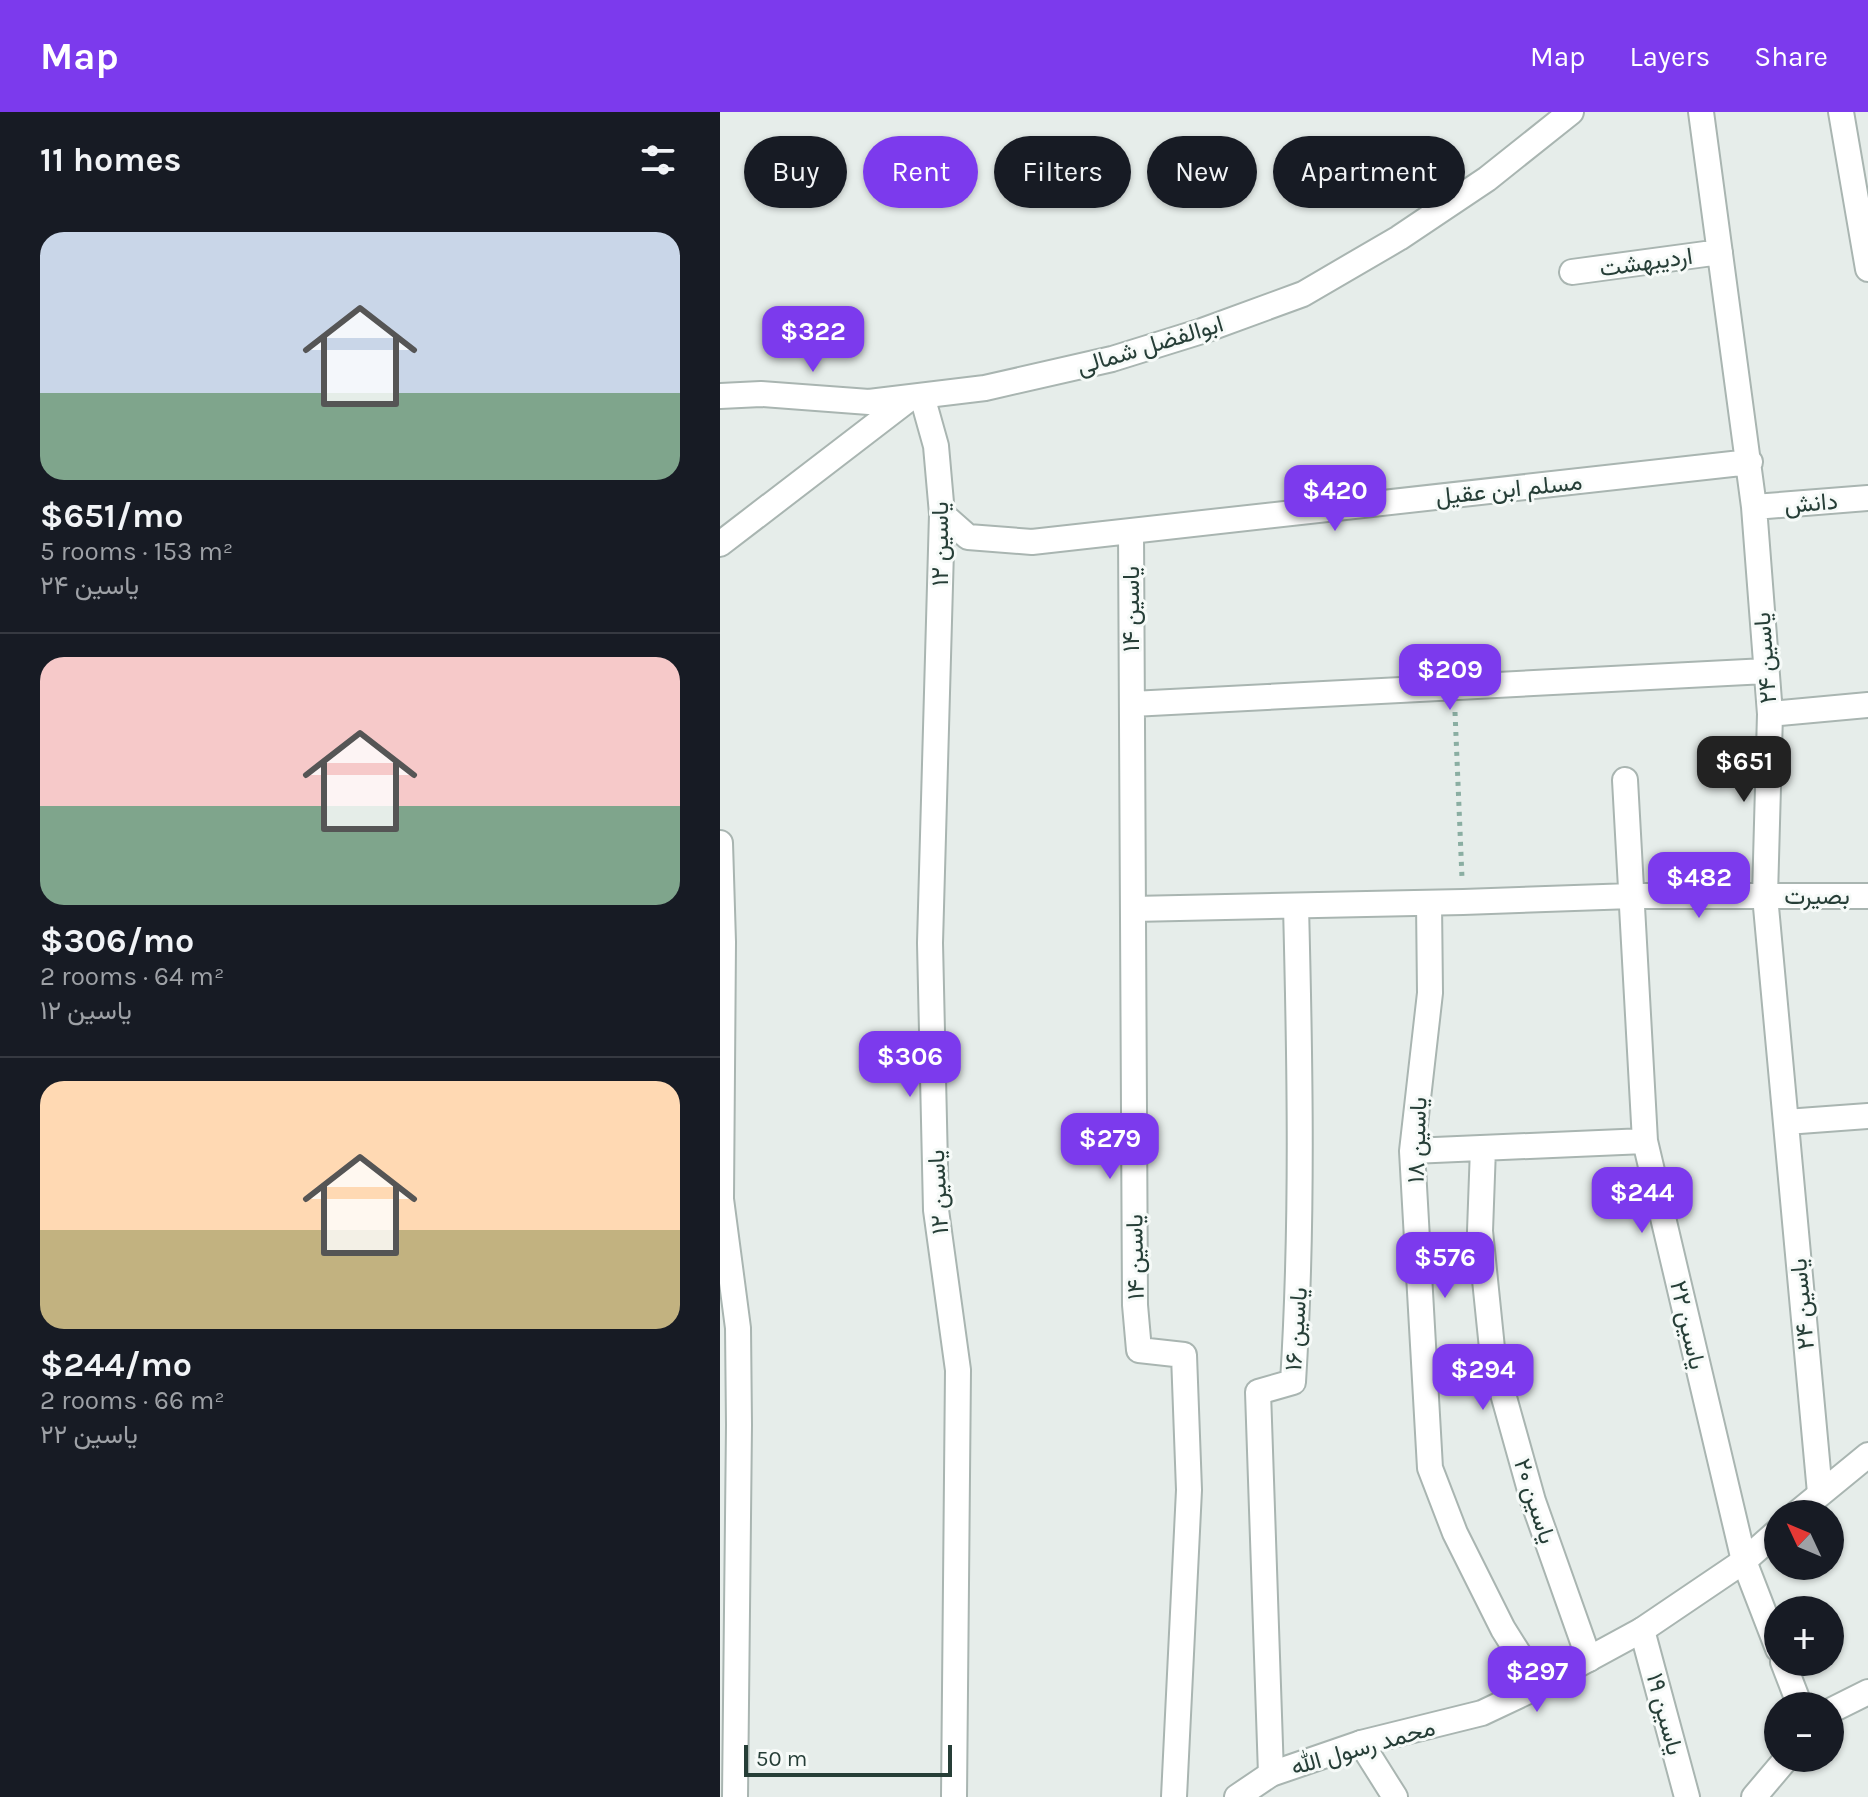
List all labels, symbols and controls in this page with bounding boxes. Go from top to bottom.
text: Map [40,34,119,79]
text: Map [1530,40,1585,73]
text: Layers [1629,40,1710,73]
text: Share [1754,40,1828,73]
chip: Buy [744,136,847,208]
chip: Rent [863,136,978,208]
chip: Filters [994,136,1131,208]
chip: New [1147,136,1257,208]
chip: Apartment [1273,136,1465,208]
icon: filters [636,138,680,182]
text: 11 homes [40,140,182,180]
street label: اردیبهشت [1598,242,1694,283]
icon: home [288,284,432,428]
pin: $322 [766,306,860,374]
street label: ابوالفضل شمالی [1073,309,1227,382]
text: $322 [780,316,846,347]
pin: $420 [1288,465,1382,533]
street label: مسلم ابن عقیل [1434,467,1584,513]
text: $420 [1302,475,1368,506]
street label: دانش [1783,487,1839,519]
text: $651/mo [40,496,184,536]
street label: یاسین ۱۲ [926,502,954,586]
text: 5 rooms · 153 m² [40,536,233,567]
street label: یاسین ۱۴ [1117,566,1145,652]
text: یاسین ۲۴ [40,570,139,601]
street label: یاسین ۲۴ [1748,611,1782,705]
pin: $209 [1403,644,1497,712]
text: $209 [1417,654,1483,685]
icon: home [288,709,432,853]
pin: $651 [1697,736,1791,804]
text: $651 [1715,746,1773,777]
pin: $482 [1652,852,1746,920]
text: $482 [1666,862,1732,893]
street label: بصیرت [1784,882,1850,911]
text: $306/mo [40,921,194,961]
text: 2 rooms · 64 m² [40,961,224,992]
text: یاسین ۱۲ [40,995,132,1026]
pin: $306 [863,1031,957,1099]
text: $306 [877,1041,943,1072]
street label: یاسین ۱۸ [1402,1096,1432,1184]
pin: $279 [1063,1113,1157,1181]
text: $279 [1079,1123,1141,1154]
icon: home [288,1133,432,1277]
street label: یاسین ۱۲ [922,1149,954,1235]
pin: $244 [1595,1167,1689,1235]
text: $244 [1610,1177,1674,1208]
street label: یاسین ۱۴ [1120,1214,1150,1300]
pin: $576 [1398,1232,1492,1300]
text: $576 [1414,1242,1476,1273]
street label: یاسین ۲۴ [1784,1257,1820,1351]
street label: یاسین ۲۲ [1664,1278,1712,1372]
street label: یاسین ۱۶ [1279,1286,1313,1372]
pin: $294 [1436,1344,1530,1412]
text: $244/mo [40,1345,192,1385]
text: $294 [1451,1354,1515,1385]
text: 2 rooms · 66 m² [40,1385,225,1416]
text: یاسین ۲۲ [40,1419,138,1450]
street label: یاسین ۲۰ [1508,1455,1562,1547]
north arrow [1764,1500,1844,1580]
map controls [1764,1500,1844,1772]
button: + [1764,1596,1844,1676]
pin: $297 [1490,1646,1584,1714]
text: $297 [1506,1656,1568,1687]
street label: یاسین ۱۹ [1641,1670,1689,1758]
button: − [1764,1692,1844,1772]
street label: محمد رسول الله [1288,1713,1439,1782]
scale bar [744,1741,952,1777]
text: 50 m [756,1746,807,1772]

